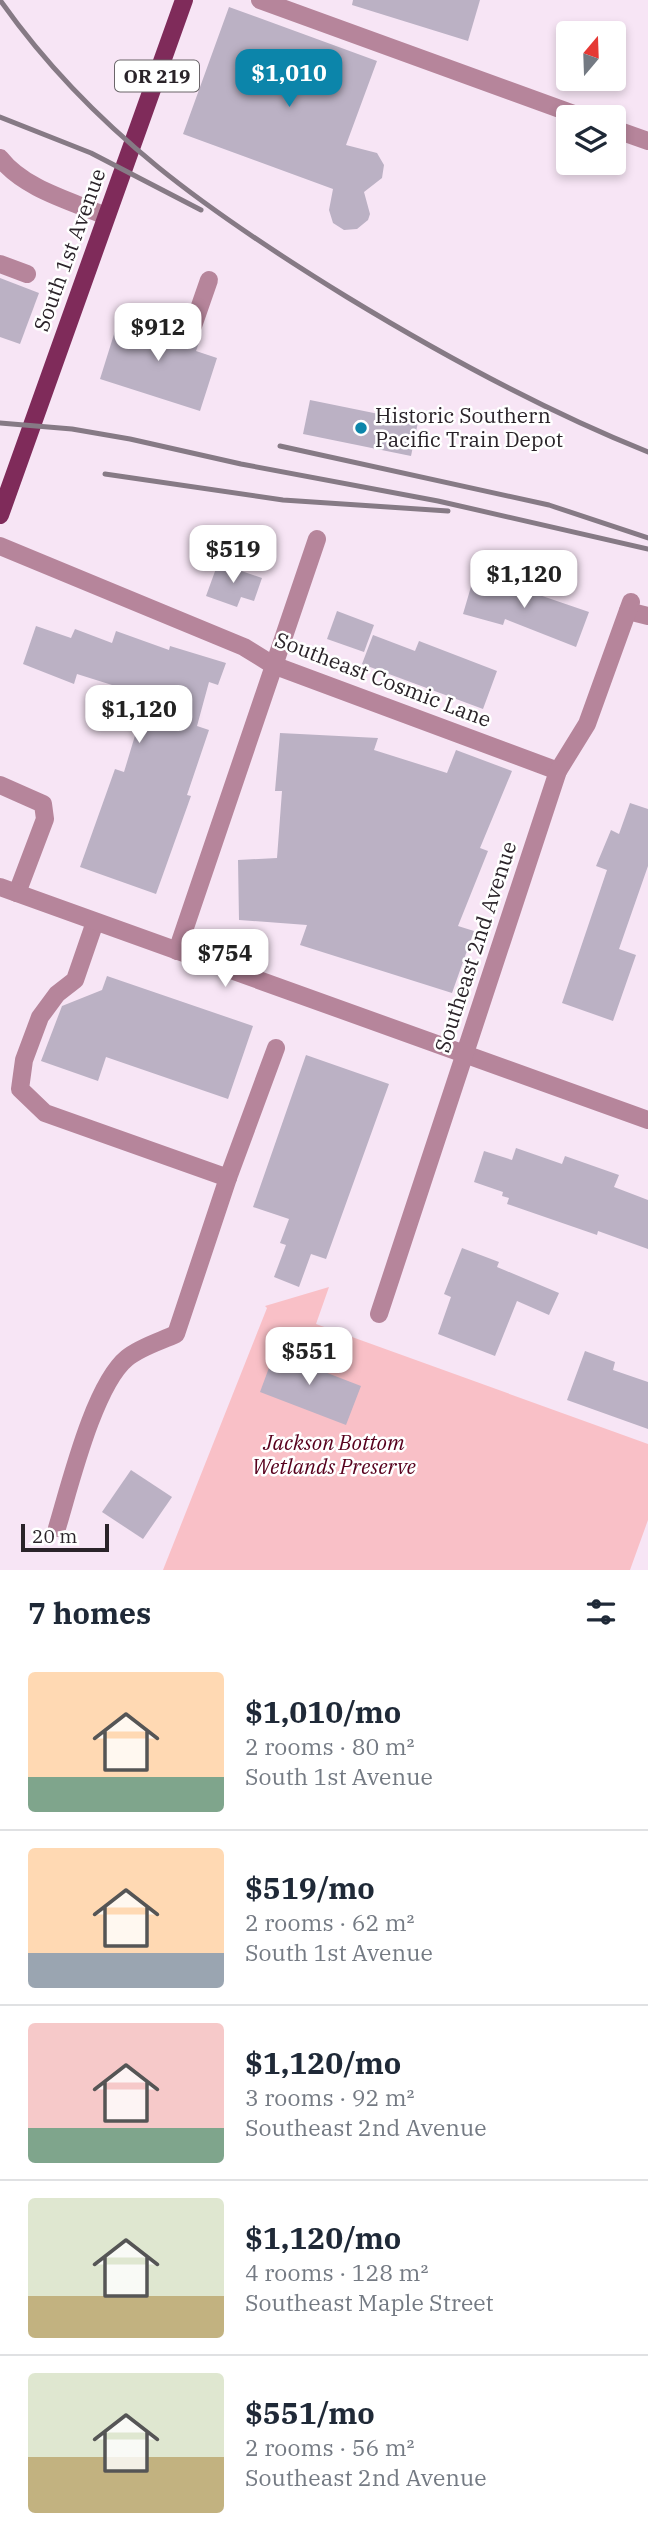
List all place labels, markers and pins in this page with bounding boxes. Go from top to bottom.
pin: $1,010 [232,50,346,109]
pin: $912 [117,304,199,363]
place label: Historic Southern Pacific Train Depot [375,401,563,453]
marker: Historic Southern Pacific Train Depot [353,420,369,436]
pin: $519 [192,526,274,585]
pin: $1,120 [467,550,581,610]
pin: $1,120 [82,686,196,745]
pin: $754 [184,930,266,989]
pin: $551 [268,1328,350,1387]

